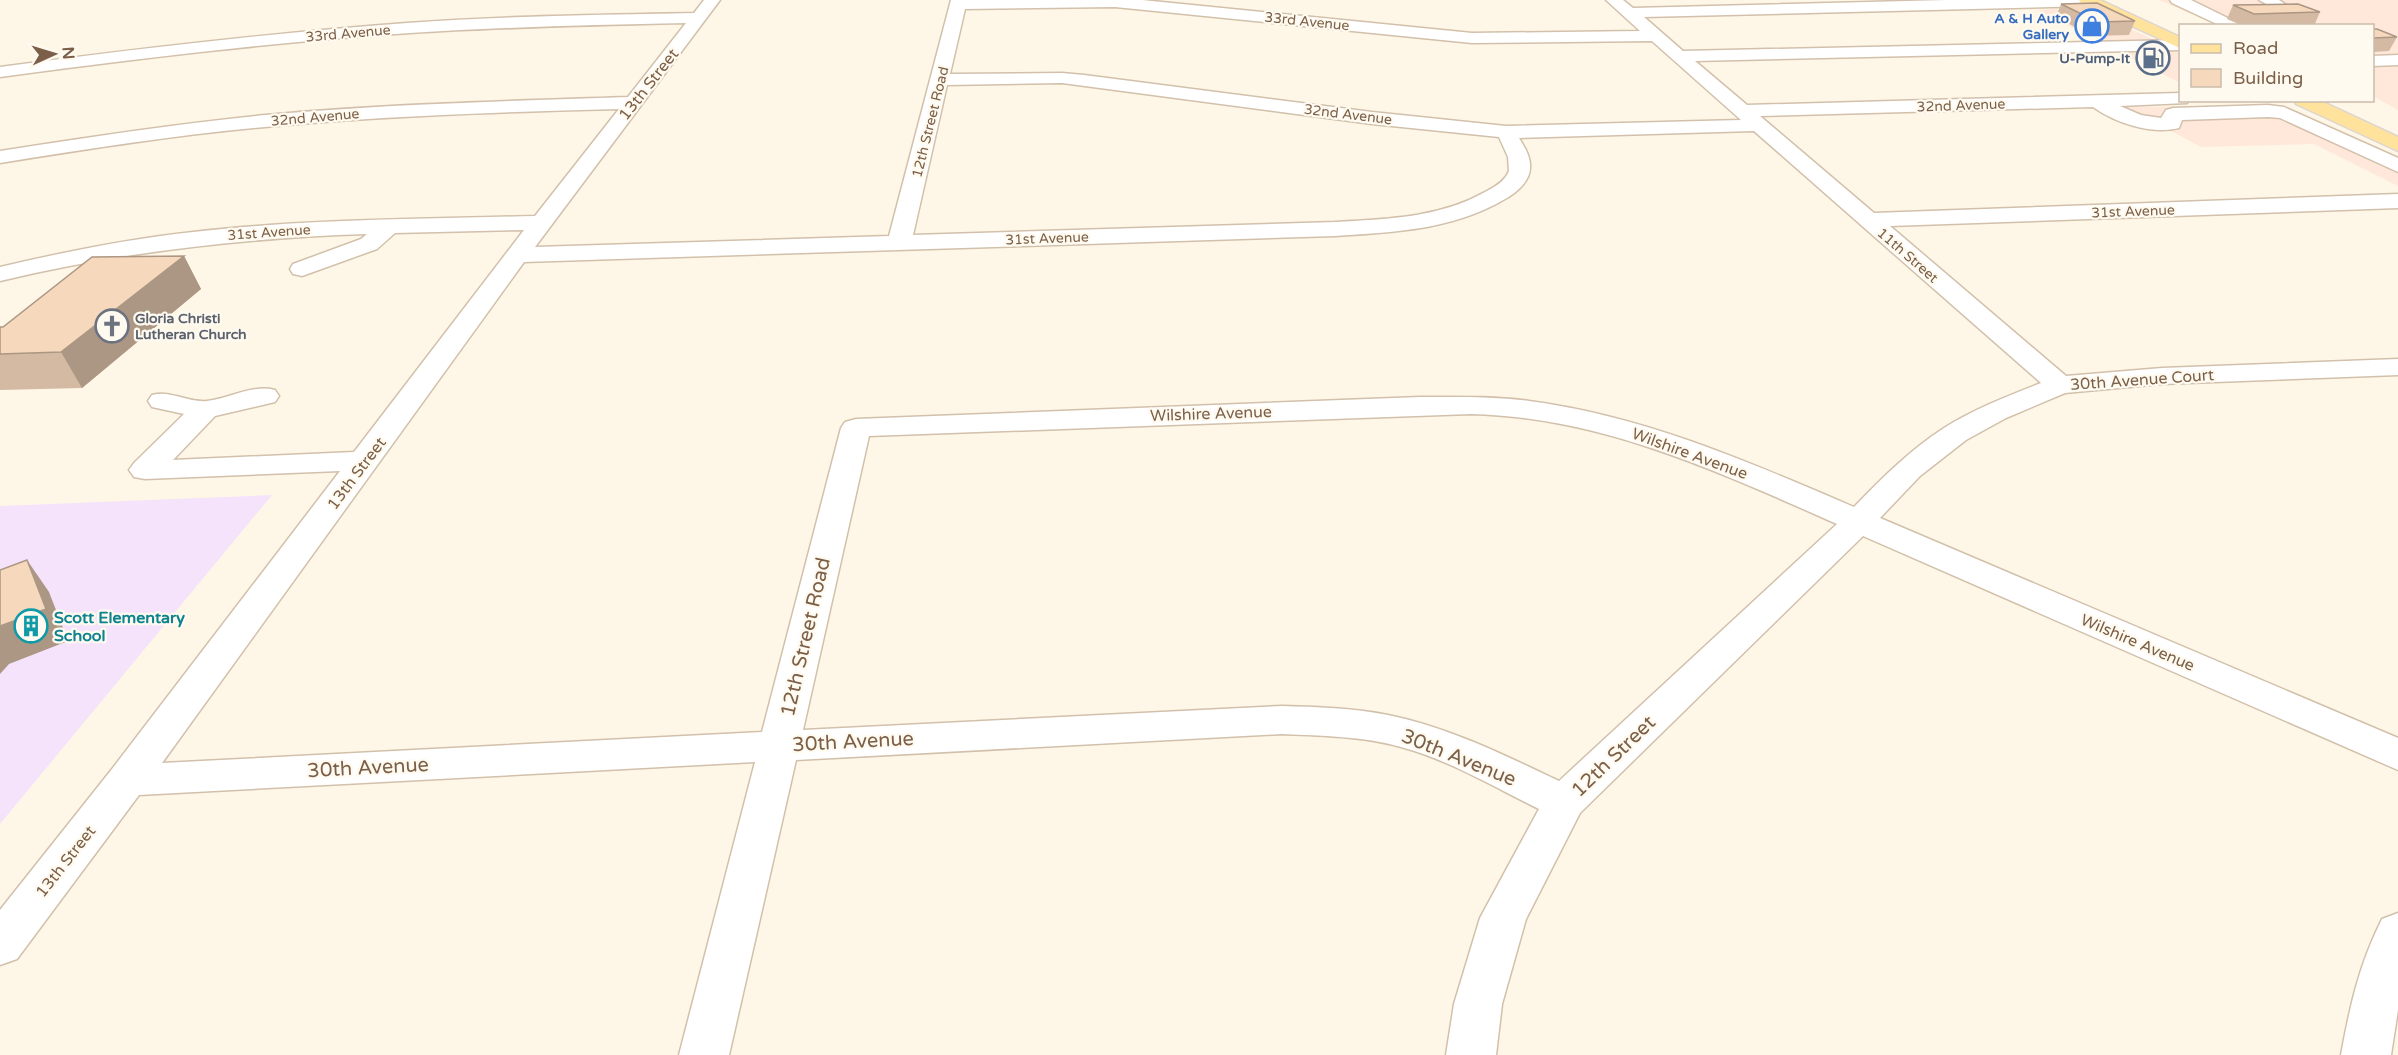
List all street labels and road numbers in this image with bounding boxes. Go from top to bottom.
street label: 33rd Avenue [1264,9,1350,34]
street label: 33rd Avenue [305,21,391,46]
street label: 13th Street [614,45,683,125]
street label: 12th Street Road [908,65,953,179]
street label: 32nd Avenue [1916,95,2006,116]
street label: 32nd Avenue [1303,101,1393,128]
street label: 32nd Avenue [270,105,360,130]
street label: 31st Avenue [2091,202,2175,221]
street label: 31st Avenue [227,221,311,244]
street label: 11th Street [1874,224,1942,287]
street label: 31st Avenue [1005,229,1089,248]
street label: 30th Avenue Court [2069,365,2215,395]
street label: Wilshire Avenue [1150,402,1272,426]
street label: Wilshire Avenue [1629,424,1750,484]
street label: 13th Street [323,433,391,514]
street label: 12th Street Road [776,555,836,719]
street label: Wilshire Avenue [2078,610,2198,676]
street label: 12th Street [1567,711,1661,803]
street label: 30th Avenue [1398,724,1520,792]
street label: 30th Avenue [792,727,914,757]
street label: 30th Avenue [307,753,429,783]
street label: 13th Street [31,822,100,902]

